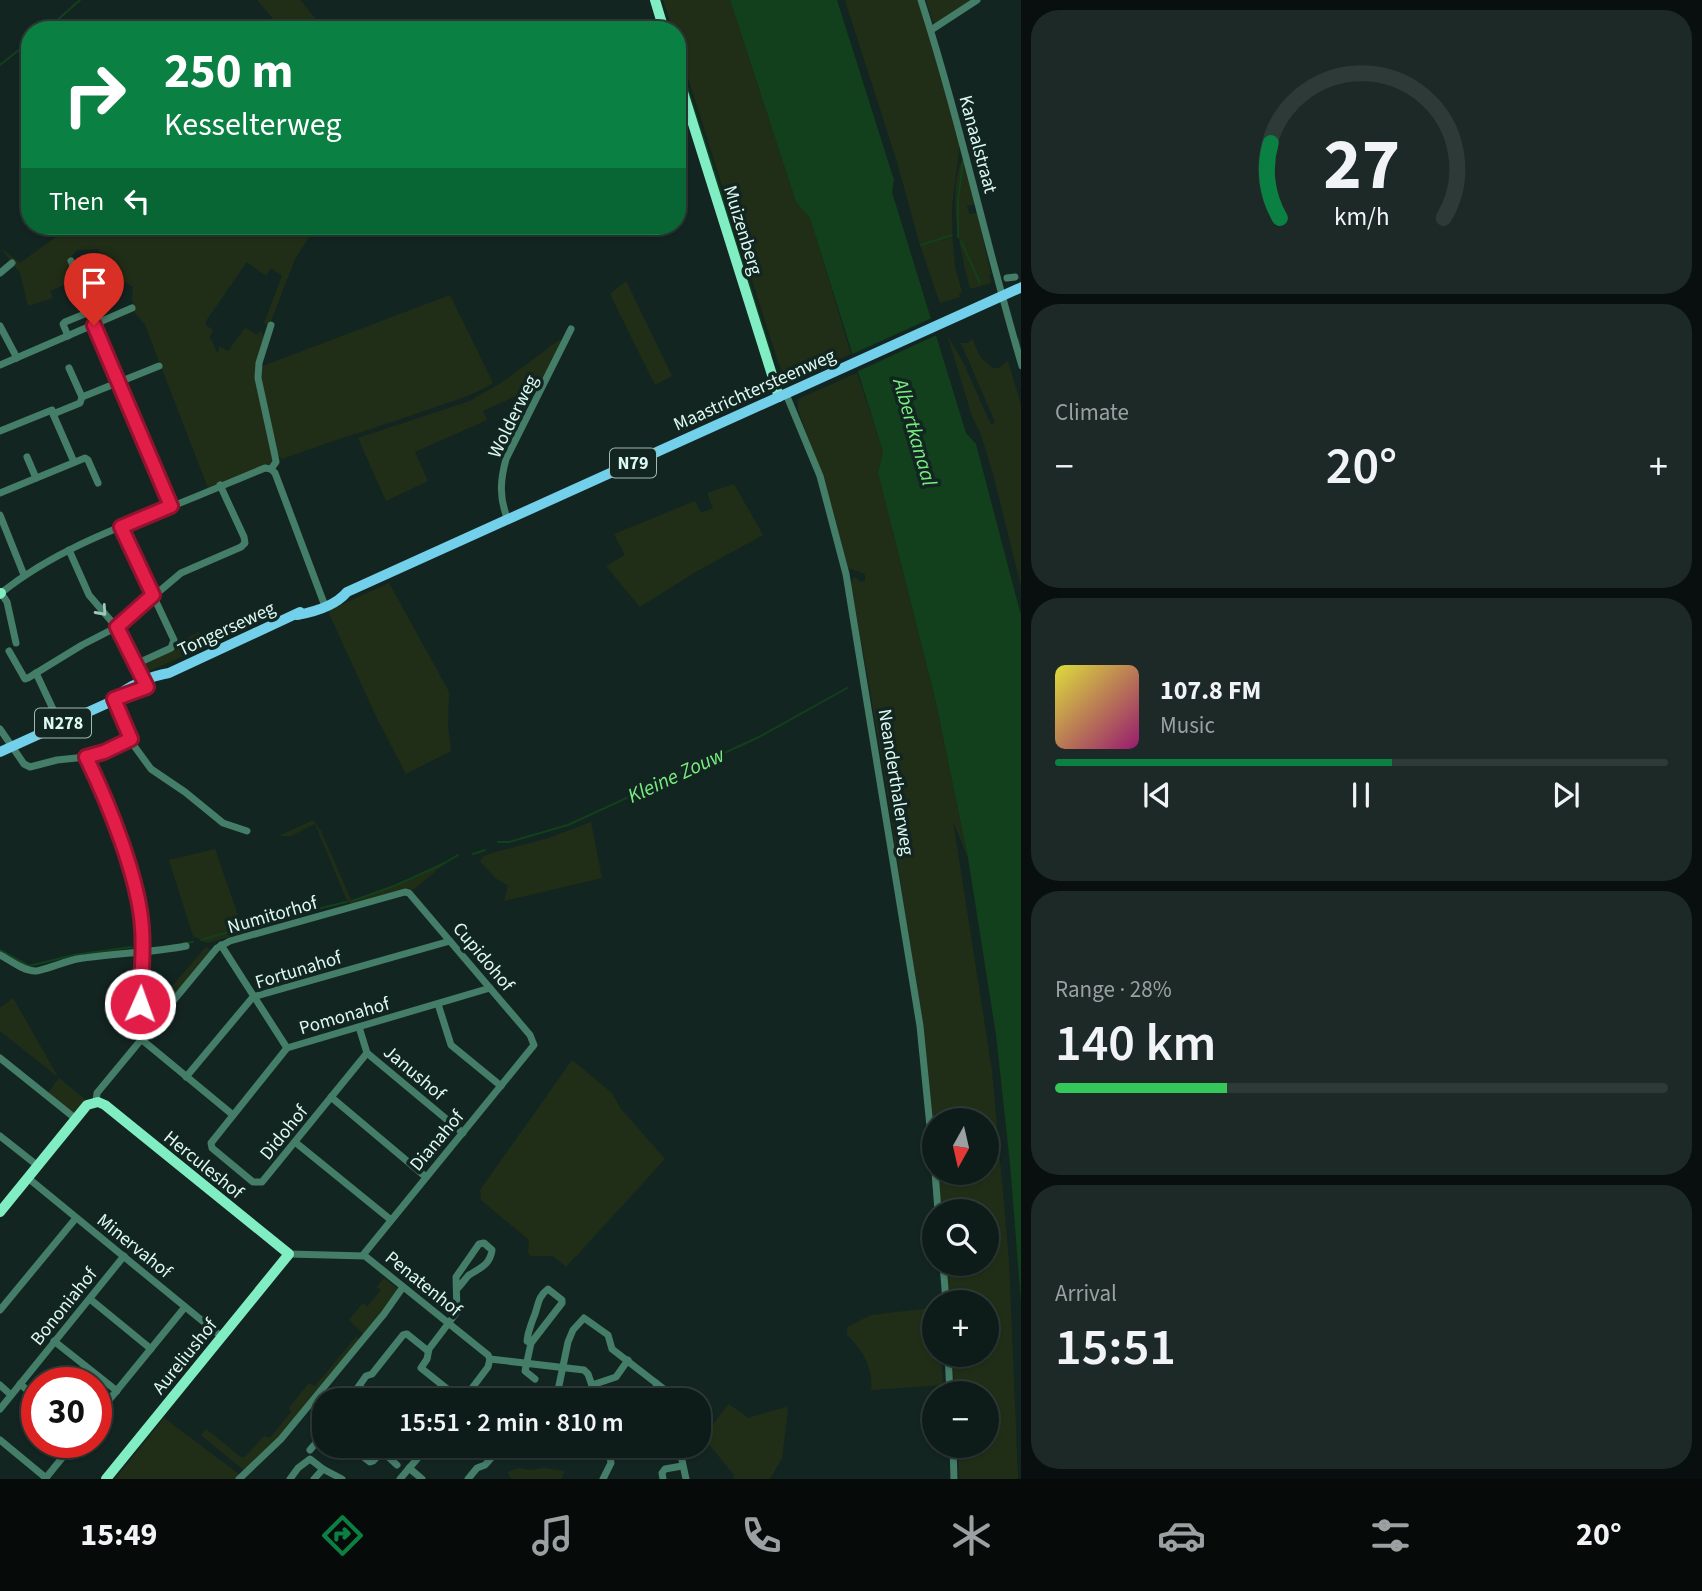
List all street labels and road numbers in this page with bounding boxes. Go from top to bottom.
street label: Kanaalstraat [952,92,1004,197]
street label: Muizenberg [716,182,769,279]
street label: Maastrichtersteenweg [669,342,840,438]
street label: Wolderweg [482,370,545,463]
road number: N79 [610,448,656,477]
street label: Tongerseweg [173,595,280,664]
street label: Neanderthalerweg [871,707,920,858]
road number: N278 [35,708,91,738]
street label: Numitorhof [224,889,322,941]
street label: Cupidohof [446,916,521,999]
street label: Fortunahof [252,944,346,996]
street label: Pomonahof [296,990,394,1042]
street label: Janushof [377,1039,452,1108]
street label: Didohof [254,1099,316,1166]
street label: Dianahof [404,1104,472,1177]
street label: Herculeshof [157,1125,250,1207]
street label: Minervahof [91,1207,178,1286]
street label: Penatenhof [379,1245,468,1324]
street label: Bononiahof [24,1261,105,1352]
street label: Aureliushof [146,1312,225,1401]

